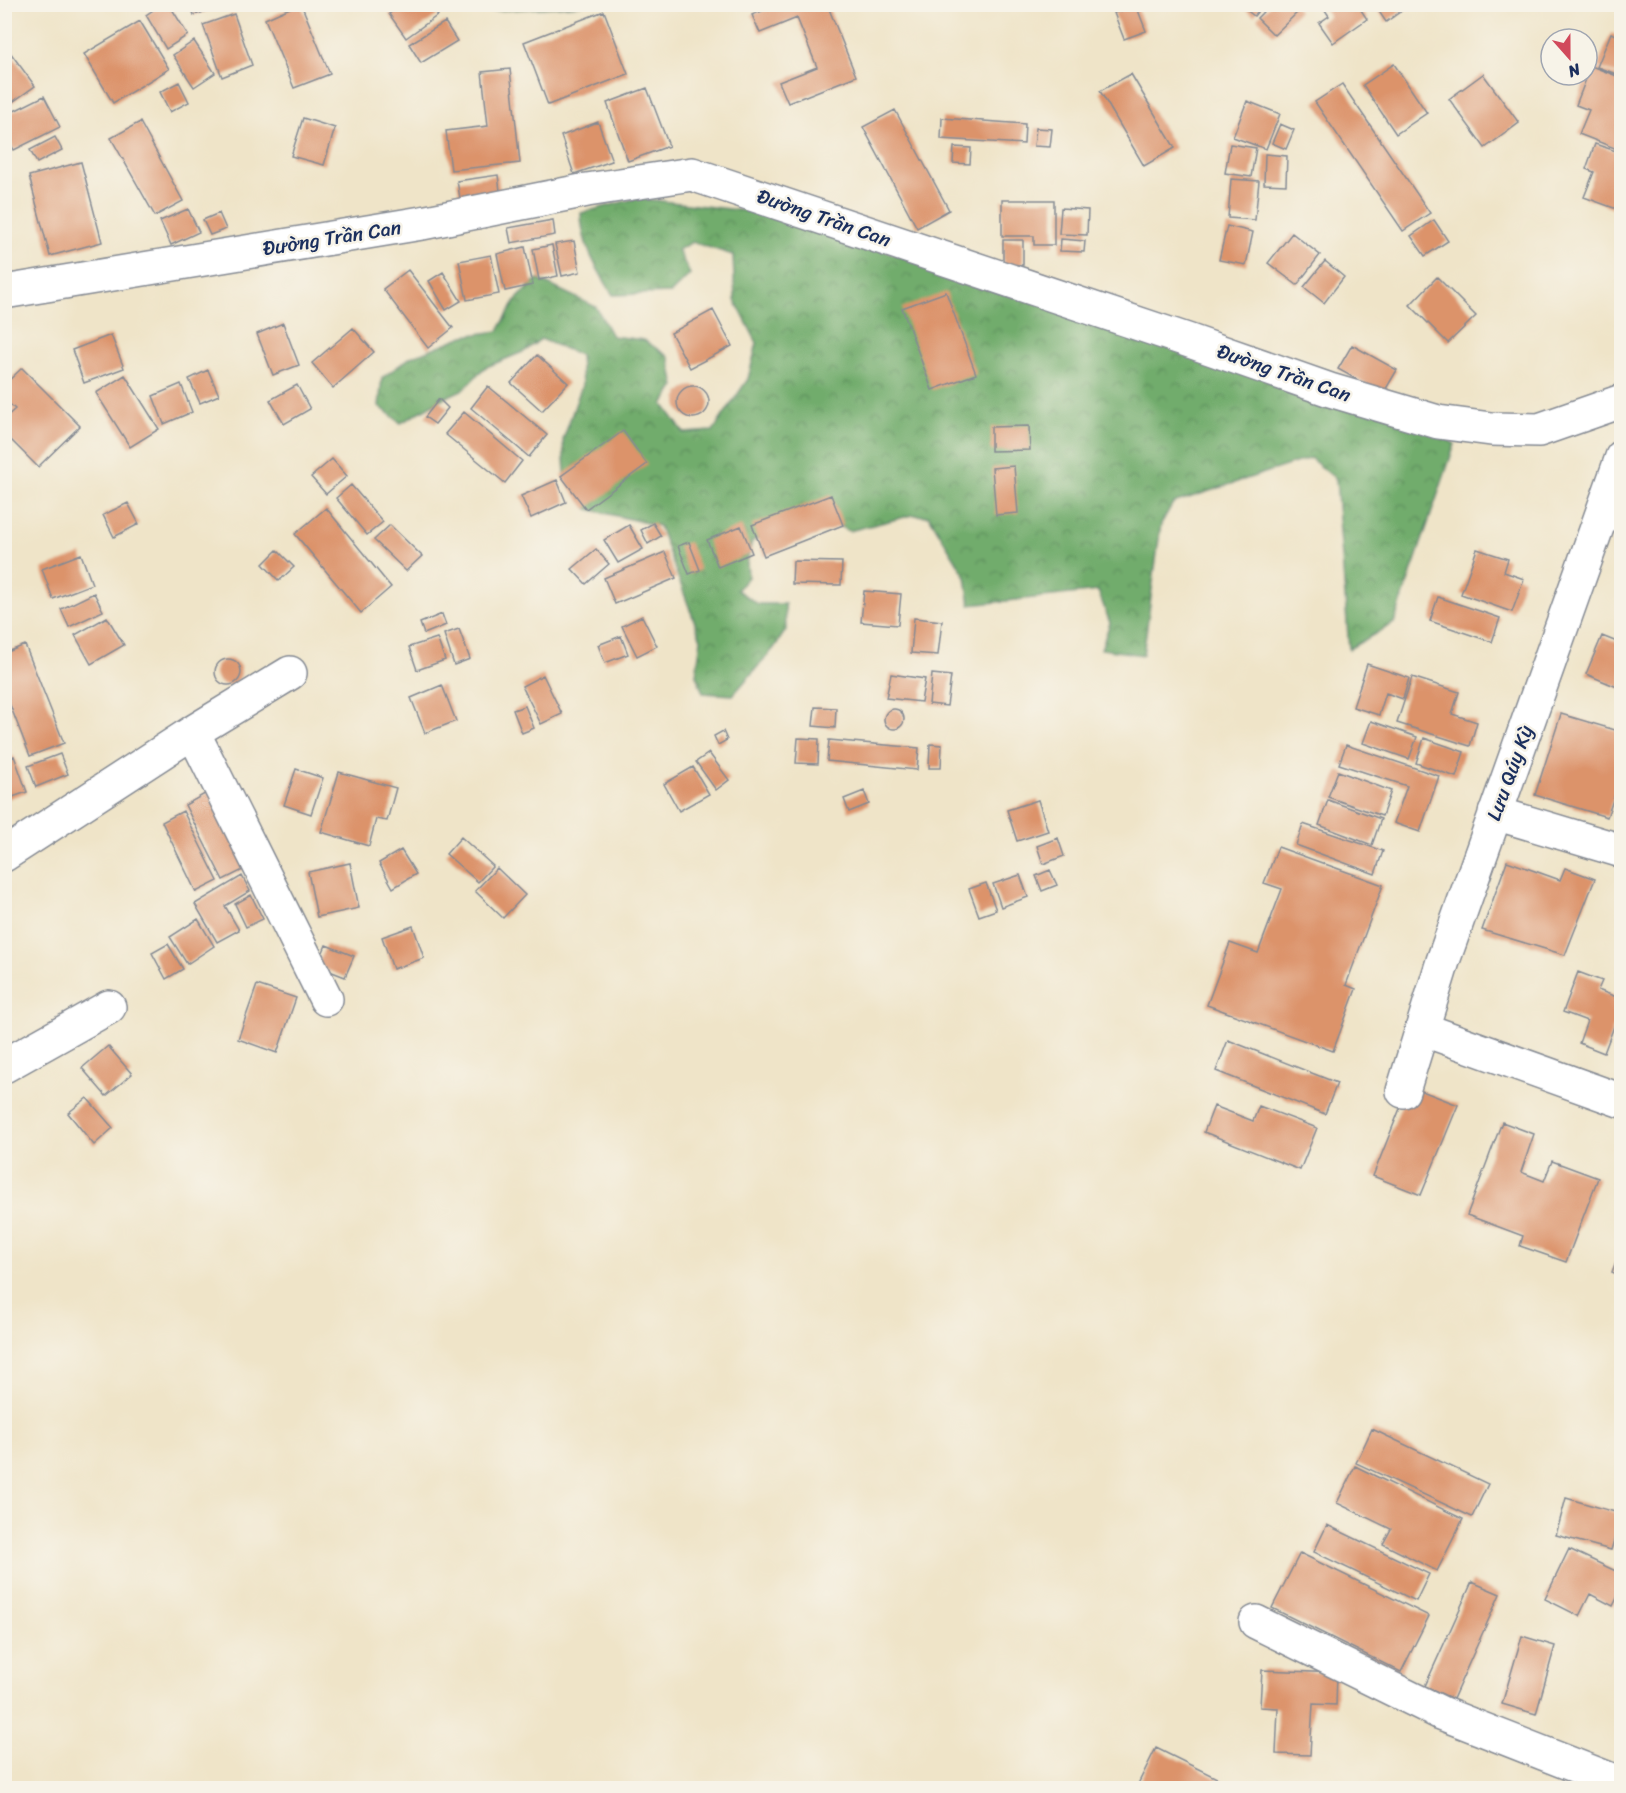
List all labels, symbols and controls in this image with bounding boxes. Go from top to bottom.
north arrow [1539,27,1599,87]
text: N [1563,55,1586,86]
street label: Đường Trần Can [752,179,896,257]
street label: Đường Trần Can [260,210,404,266]
street label: Đường Trần Can [1212,334,1356,412]
street label: Lưu Qúy Kỳ [1477,720,1544,826]

